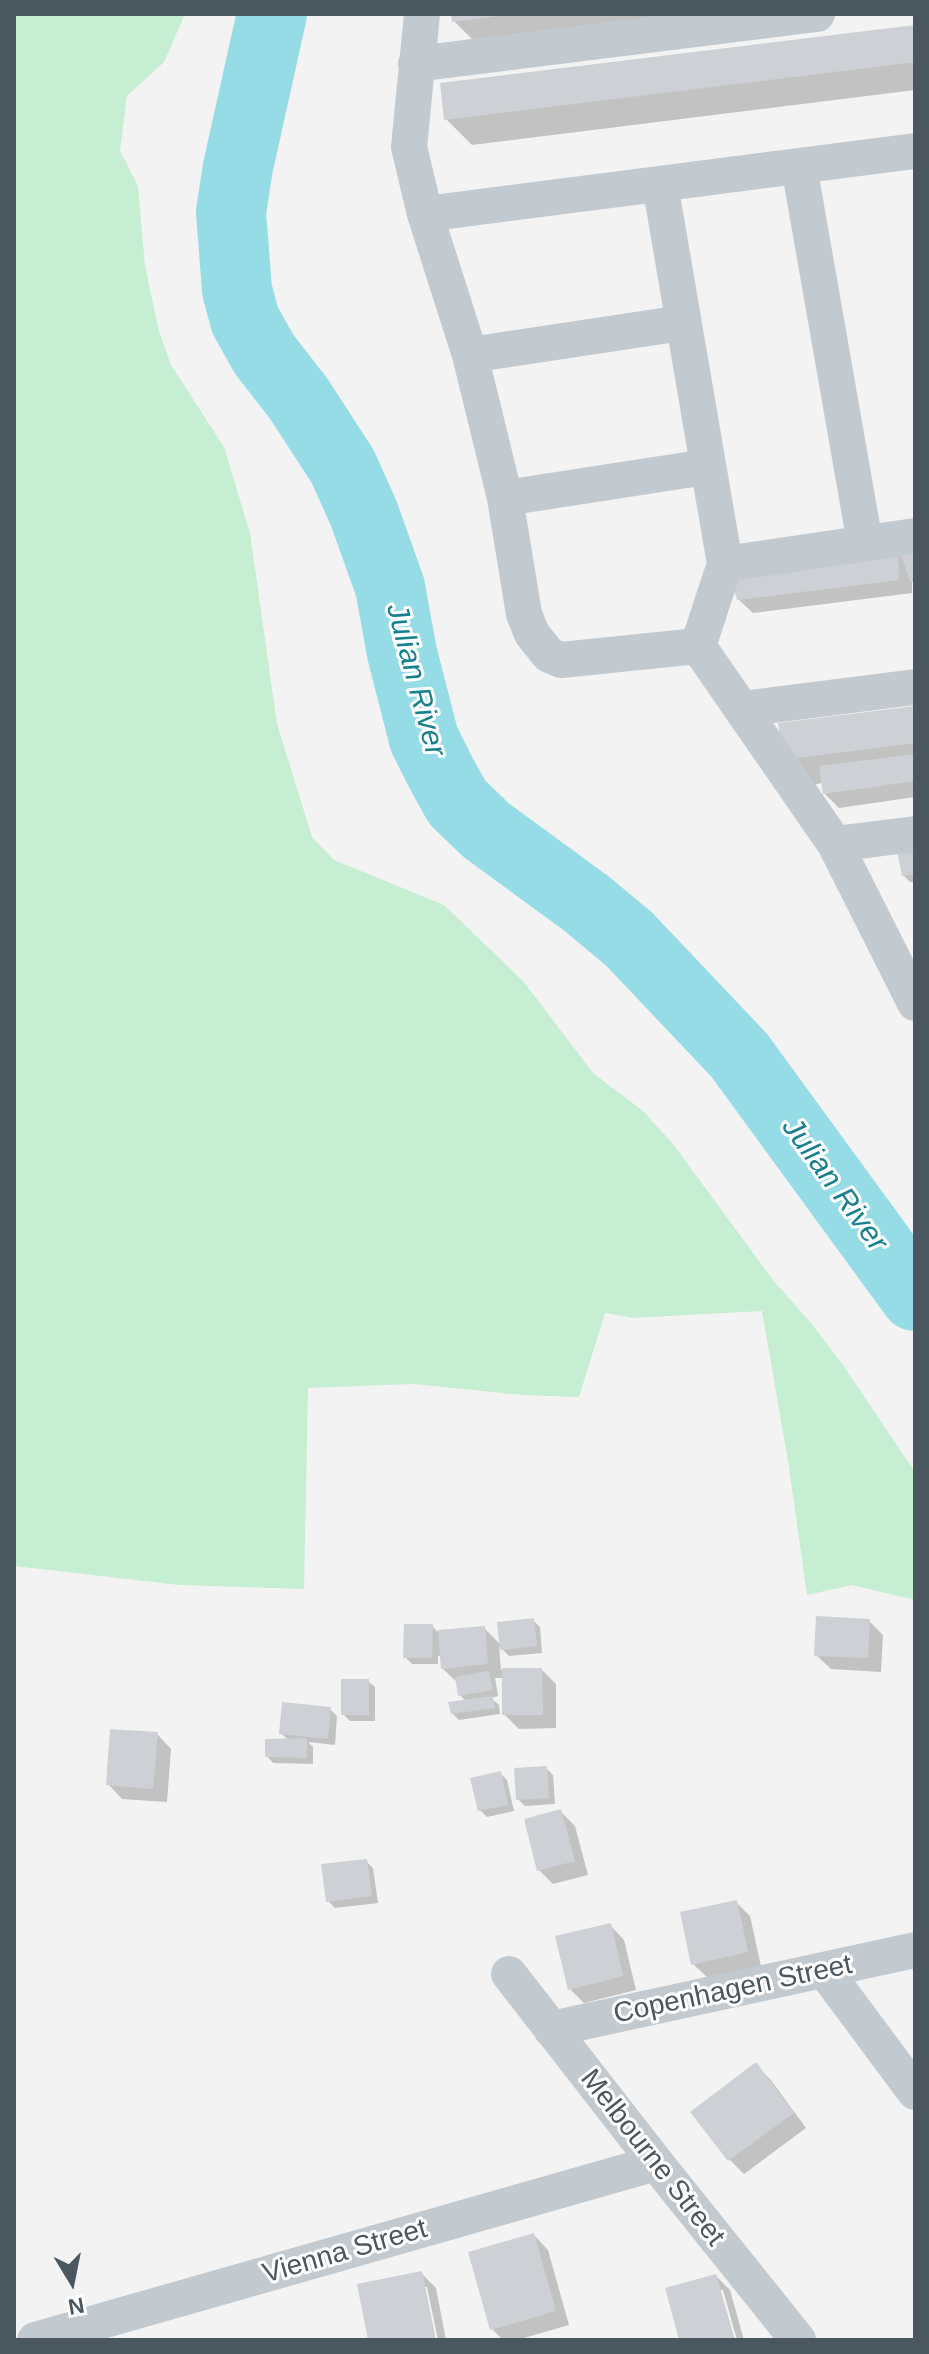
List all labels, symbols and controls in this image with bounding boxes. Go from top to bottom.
water label: Julian River [377,600,453,760]
water label: Julian River [773,1111,895,1259]
street label: Copenhagen Street [611,1948,855,2032]
street label: Melbourne Street [573,2063,731,2253]
street label: Vienna Street [259,2213,431,2291]
north arrow [32,2242,112,2322]
text: N [66,2292,86,2320]

